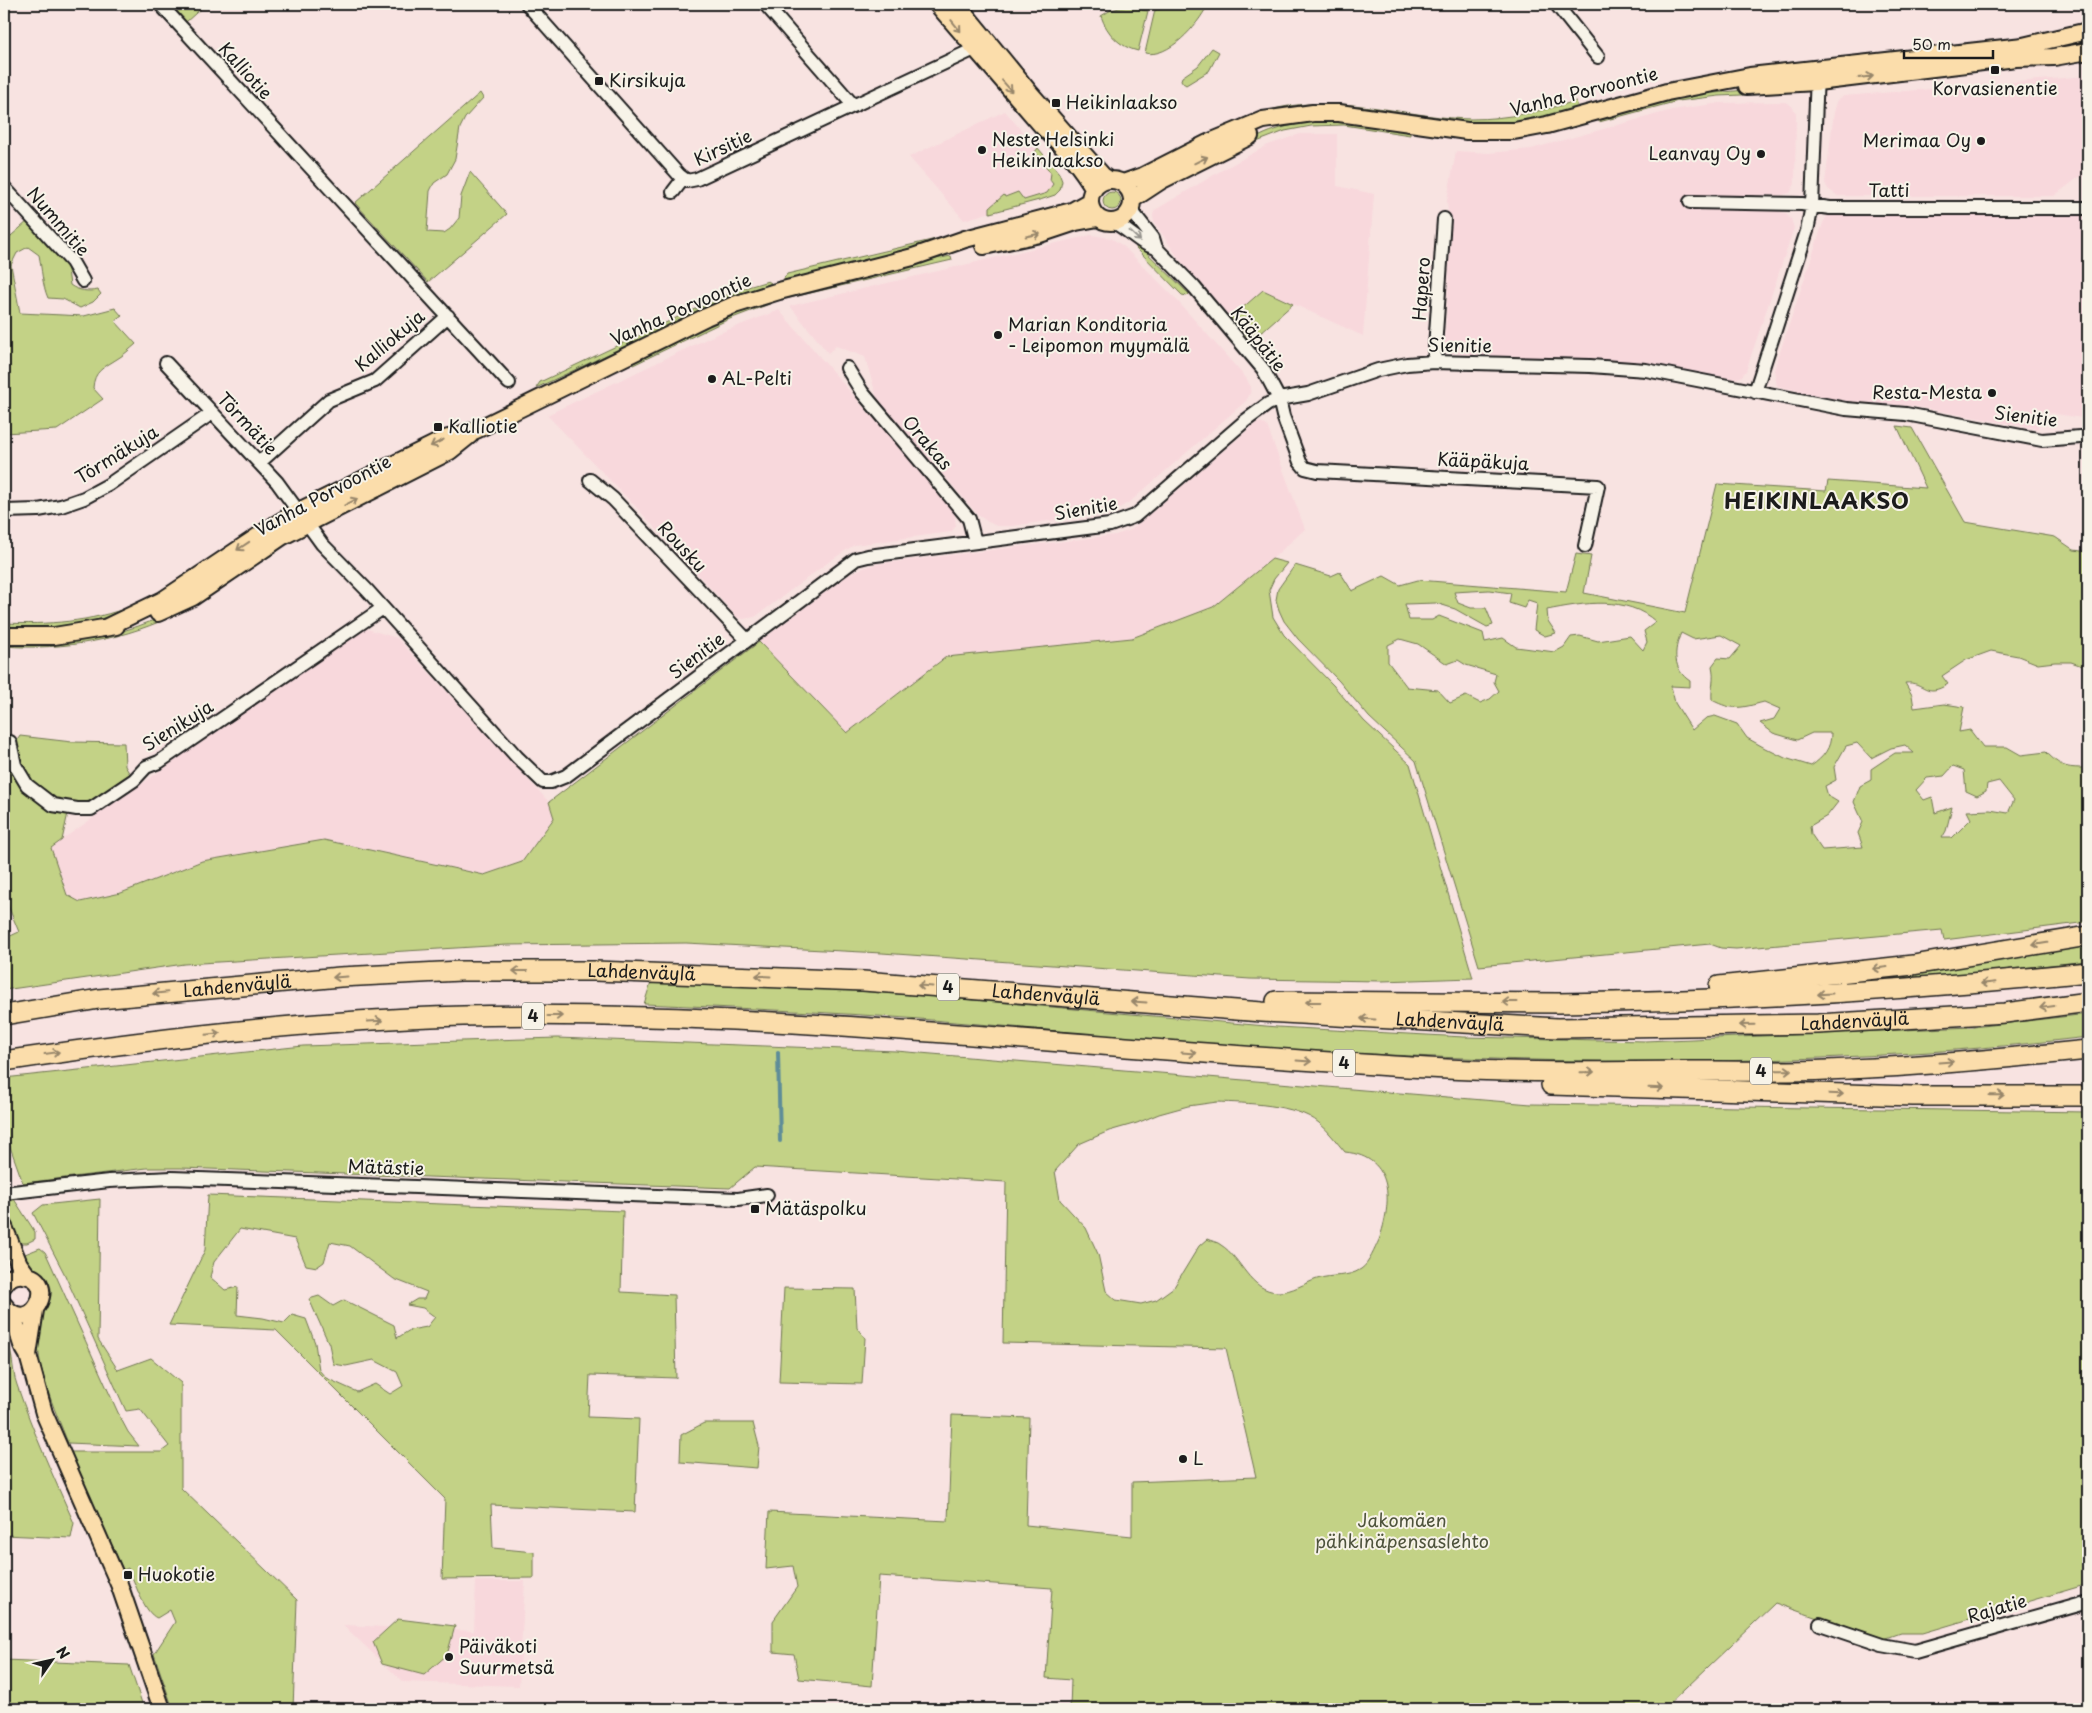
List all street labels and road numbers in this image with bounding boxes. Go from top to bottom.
street label: Kalliotie [213,35,279,105]
street label: Vanha Porvoontie [1507,59,1660,122]
street label: Kirsitie [689,121,756,172]
street label: Tatti [1868,176,1910,203]
street label: Nummitie [21,180,97,262]
street label: Hapero [1405,256,1436,322]
street label: Vanha Porvoontie [606,266,755,352]
street label: Kääpätie [1225,300,1293,377]
street label: Kalliokuja [348,302,431,377]
street label: Sienitie [1428,330,1492,359]
street label: Törmätie [212,385,285,461]
street label: Sienitie [1993,398,2059,433]
street label: Orakas [897,409,960,475]
street label: Törmäkuja [69,417,164,490]
street label: Kääpäkuja [1436,445,1531,476]
street label: Vanha Porvoontie [249,447,395,542]
street label: Sienitie [1052,489,1119,526]
street label: Rousku [652,514,714,578]
street label: Sienitie [663,625,730,685]
street label: Sienikuja [137,692,219,757]
street label: Lahdenväylä [587,956,697,987]
street label: Lahdenväylä [182,966,293,1003]
road number: 4 [937,974,959,1000]
street label: Lahdenväylä [991,976,1102,1011]
road number: 4 [522,1002,544,1030]
street label: Lahdenväylä [1395,1004,1506,1037]
street label: Lahdenväylä [1800,1004,1910,1036]
road number: 4 [1333,1050,1355,1076]
road number: 4 [1750,1058,1772,1084]
street label: Mätästie [347,1152,425,1181]
street label: Rajatie [1964,1586,2030,1629]

